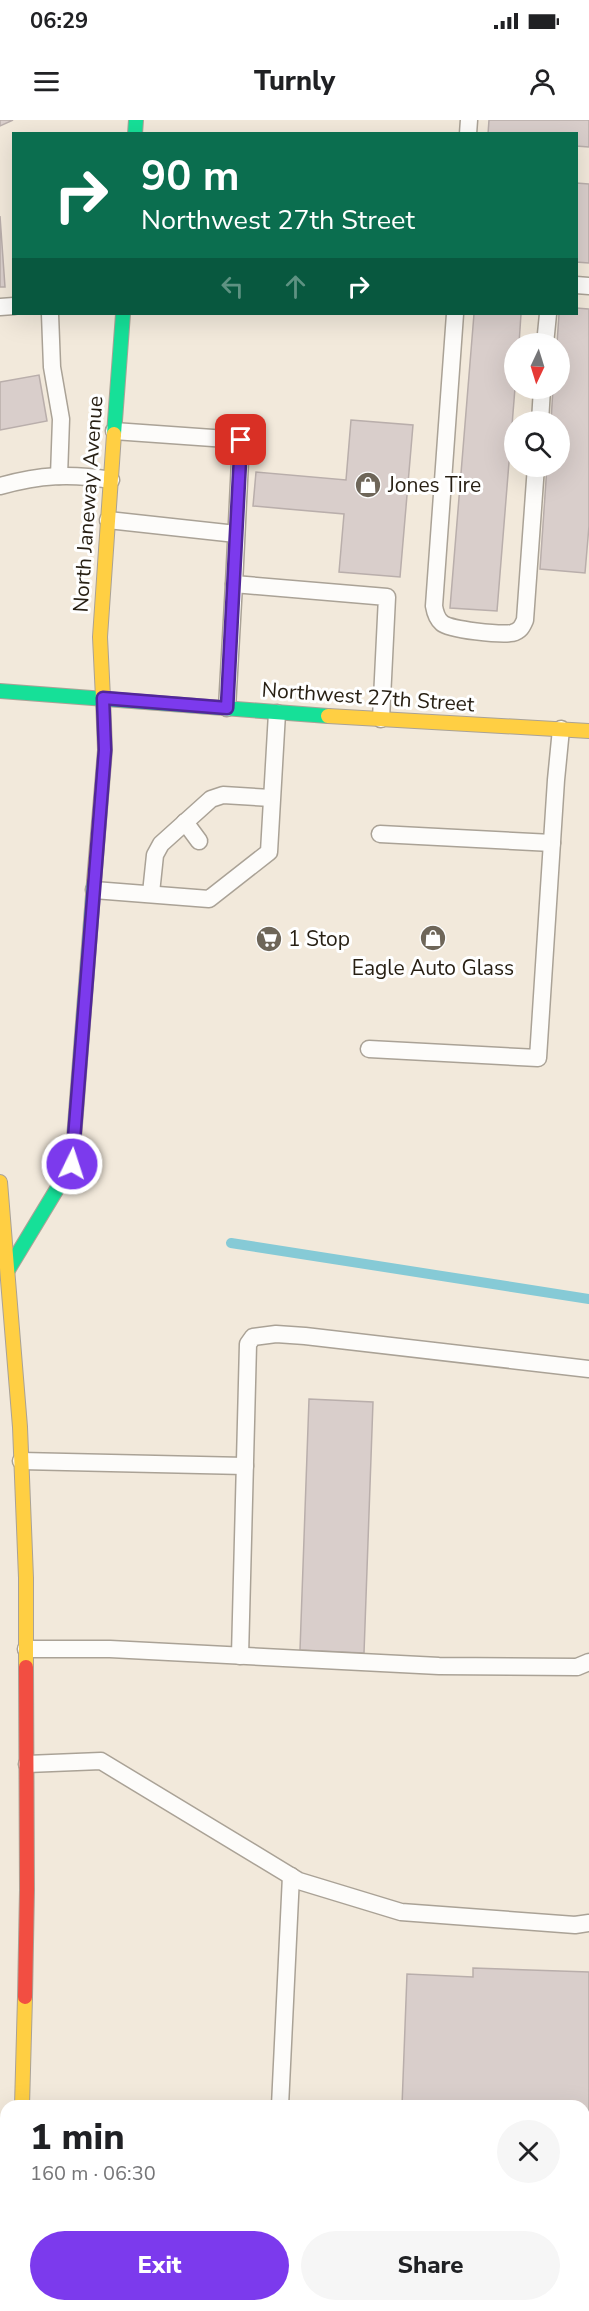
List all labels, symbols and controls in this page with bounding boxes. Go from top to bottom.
text: 06:29 [30,6,88,36]
text: Turnly [254,63,335,100]
icon: menu [30,65,63,98]
icon: person [526,65,559,98]
text: 90 m [141,148,240,205]
icon: right [42,156,120,234]
text: Northwest 27th Street [141,202,415,239]
icon: left [216,270,249,303]
icon: ahead [279,270,312,303]
icon: right [342,270,375,303]
north arrow [504,333,570,399]
map controls [504,333,570,477]
street label: North Janeway Avenue [66,395,110,613]
button: search [504,411,570,477]
pin [215,414,266,465]
icon: arrive [224,423,257,456]
shop icon: Jones Tire [353,470,383,500]
place label: Jones Tire [387,471,481,499]
street label: Northwest 27th Street [261,676,476,718]
shop icon: Eagle Auto Glass [418,923,448,953]
supermarket icon: 1 Stop [254,924,284,954]
place label: 1 Stop [288,925,350,953]
place label: Eagle Auto Glass [352,954,514,982]
position arrow [40,1132,104,1196]
text: 1 min [30,2113,125,2162]
button: close [497,2120,560,2183]
text: 160 m · 06:30 [30,2160,156,2187]
button: Exit [30,2231,289,2300]
button: Share [301,2231,560,2300]

